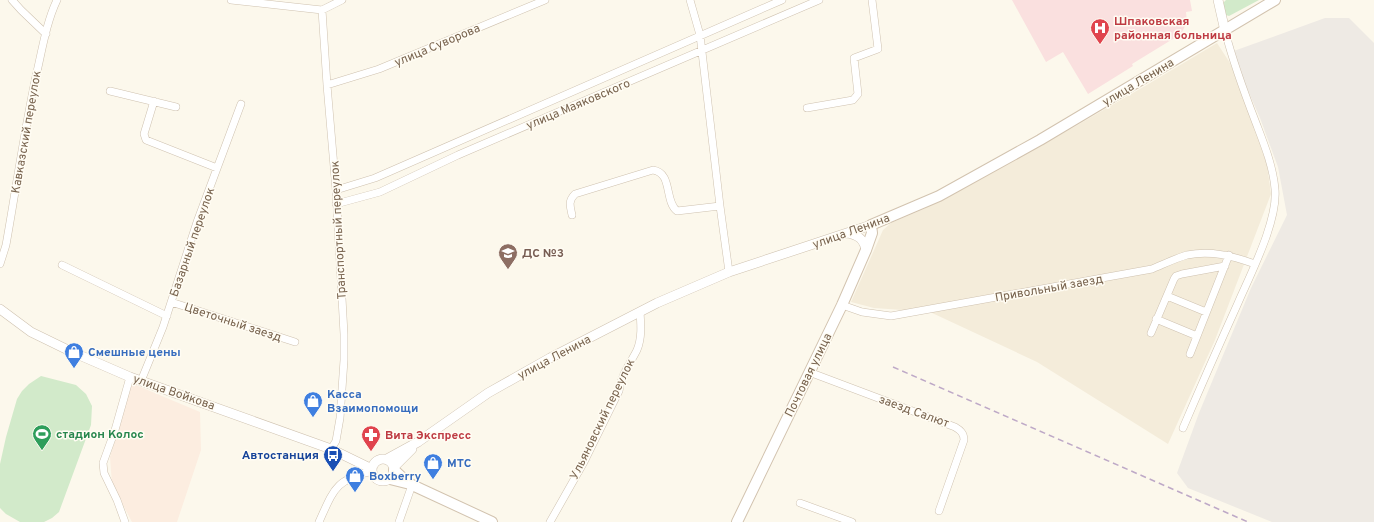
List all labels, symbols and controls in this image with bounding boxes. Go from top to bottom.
place label: Шпаковская районная больница [1114,14,1232,44]
hospital icon: Шпаковская районная больница [1089,17,1111,45]
street label: улица Суворова [392,21,483,71]
street label: улица Ленина [1100,55,1177,111]
street label: Кавказский переулок [8,69,46,195]
street label: улица Маяковского [524,76,633,134]
street label: Транспортный переулок [327,160,351,300]
street label: Базарный переулок [167,185,219,299]
street label: улица Ленина [811,211,892,253]
school or university icon: ДС №3 [497,242,519,270]
place label: ДС №3 [522,246,564,262]
street label: Привольный заезд [994,272,1105,306]
street label: Цветочный заезд [182,300,283,346]
street label: Почтовая улица [782,331,836,420]
street label: улица Ленина [515,332,594,384]
shop icon: Смешные цены [63,341,85,369]
place label: Смешные цены [88,345,181,361]
street label: Ульяновский переулок [567,356,639,483]
street label: улица Войкова [131,371,217,414]
place label: Касса Взаимопомощи [327,387,418,417]
shop icon: Касса Взаимопомощи [302,390,324,418]
street label: заезд Салют [876,392,952,432]
sports icon: стадион Колос [31,423,53,451]
pharmacy icon: Вита Экспресс [360,424,382,452]
place label: стадион Колос [56,427,144,443]
place label: Вита Экспресс [385,428,471,444]
bus stop icon: Автостанция [322,444,344,472]
place label: Автостанция [242,448,319,464]
shop icon: МТС [422,452,444,480]
place label: МТС [447,456,472,472]
shop icon: Boxberry [344,465,366,493]
place label: Boxberry [369,469,422,485]

